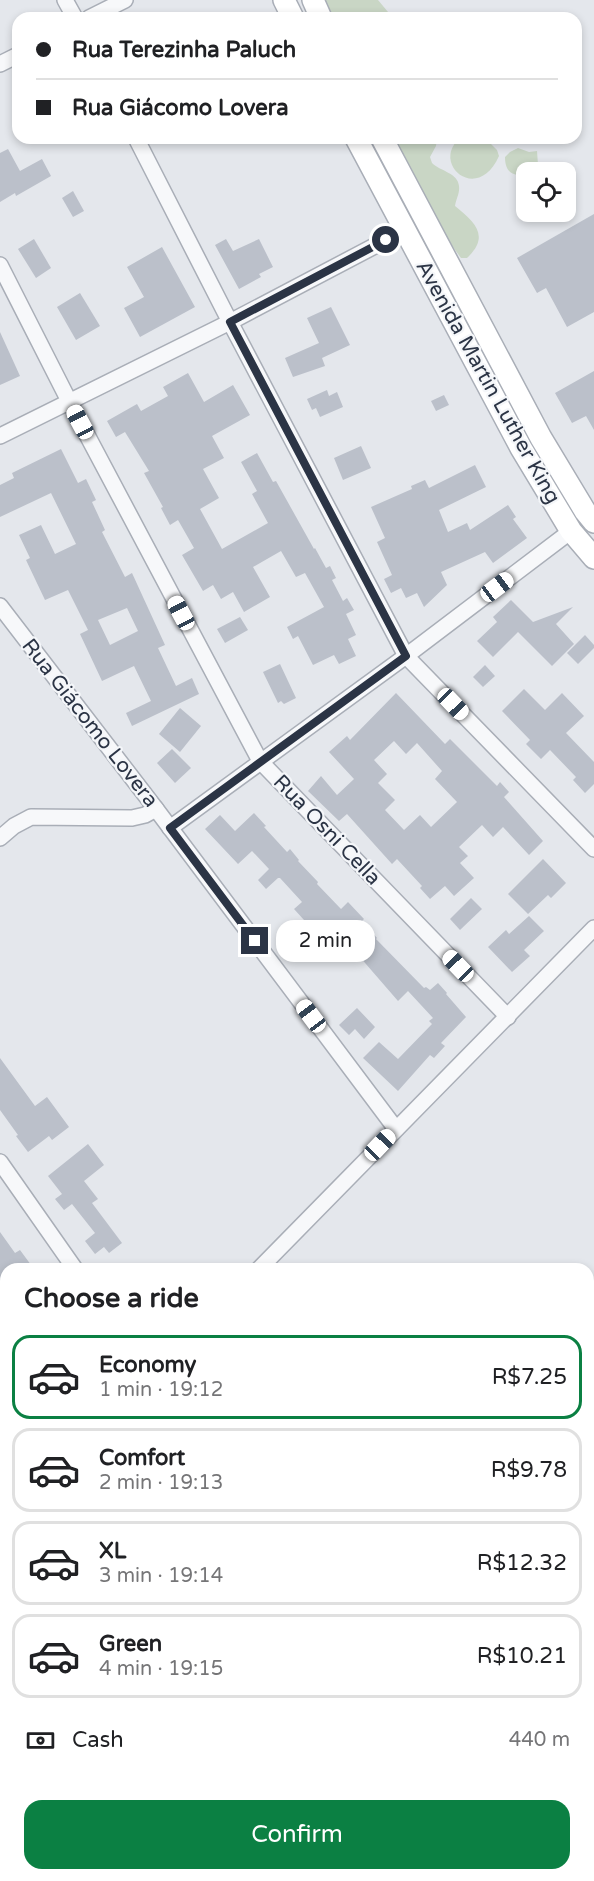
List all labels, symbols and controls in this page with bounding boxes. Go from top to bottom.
text: Rua Terezinha Paluch [72,37,296,63]
text: Rua Giácomo Lovera [72,95,289,121]
map controls [516,162,576,222]
button: locate [516,162,576,222]
route start [372,226,399,253]
street label: Avenida Martin Luther King [411,256,565,508]
car [64,402,96,442]
car [477,569,517,605]
car [165,593,197,633]
street label: Rua Giácomo Lovera [17,634,163,812]
car [434,685,472,723]
street label: Rua Osni Cella [268,770,386,890]
callout: 2 min [276,920,375,962]
route end [241,927,268,954]
text: 2 min [299,929,352,953]
car [439,947,477,985]
car [293,996,329,1036]
car [361,1126,399,1164]
text: Choose a ride [24,1282,199,1315]
icon: car [27,1350,81,1404]
text: Economy [99,1352,196,1378]
text: R$7.25 [492,1364,567,1390]
text: 1 min · 19:12 [99,1378,223,1402]
icon: car [27,1443,81,1497]
text: Comfort [99,1445,185,1471]
text: R$9.78 [491,1457,567,1483]
text: 2 min · 19:13 [99,1471,223,1495]
icon: car [27,1536,81,1590]
text: XL [99,1538,126,1564]
text: R$12.32 [477,1550,567,1576]
text: 3 min · 19:14 [99,1564,223,1588]
icon: car [27,1629,81,1683]
text: Green [99,1631,162,1657]
text: R$10.21 [477,1643,567,1669]
text: 4 min · 19:15 [99,1657,223,1681]
icon: cash [24,1724,57,1757]
text: Cash [72,1727,124,1753]
text: 440 m [509,1728,570,1752]
button: Confirm [24,1800,570,1869]

